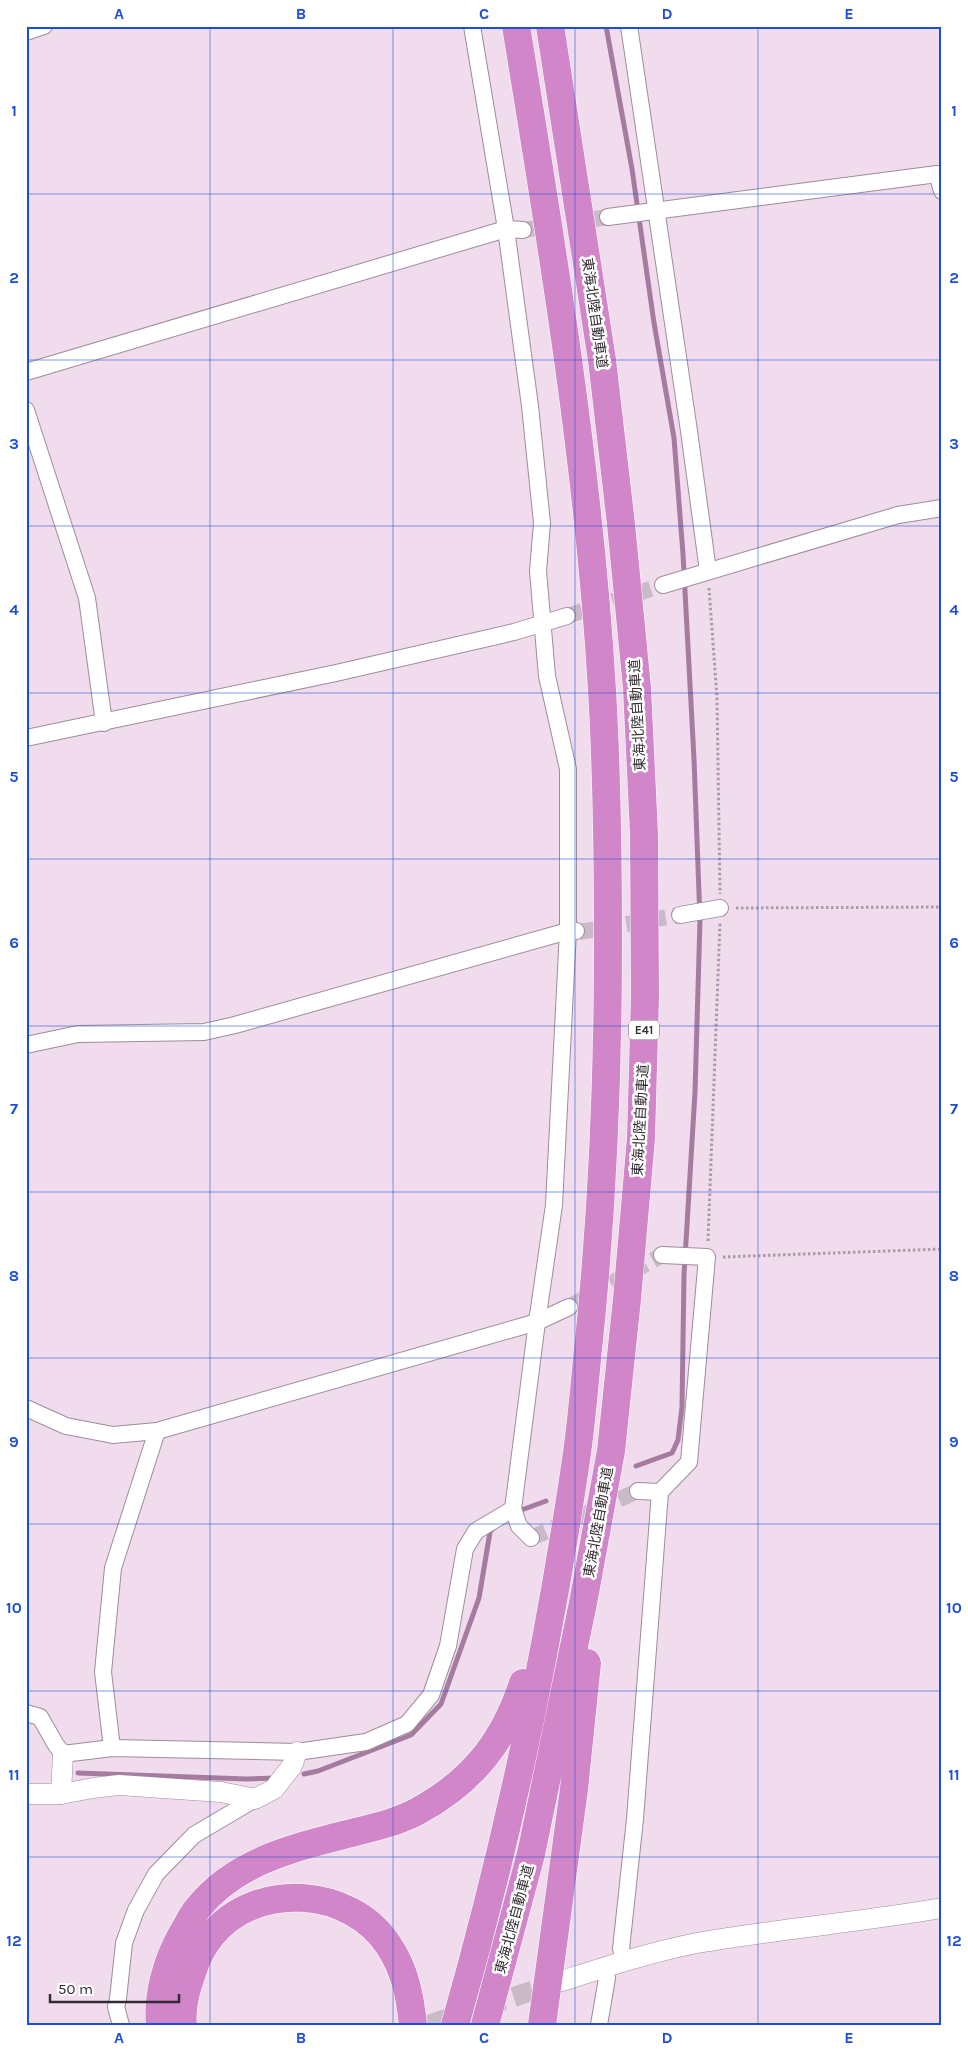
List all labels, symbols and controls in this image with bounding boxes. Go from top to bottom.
text: A [114,4,124,23]
text: B [296,4,306,23]
text: C [479,4,489,23]
text: D [662,4,673,23]
text: E [844,4,854,23]
text: 1 [11,101,17,120]
text: 1 [951,101,957,120]
street label: 東海北陸自動車道 [578,256,611,370]
text: 2 [9,268,19,287]
text: 2 [949,268,959,287]
text: 3 [9,434,19,453]
text: 3 [949,434,959,453]
text: 4 [9,600,19,619]
text: 4 [949,600,959,619]
street label: 東海北陸自動車道 [626,659,649,771]
text: 5 [9,767,19,786]
text: 5 [949,767,959,786]
text: 6 [9,933,19,952]
text: 6 [949,933,959,952]
road number: E41 [629,1020,659,1040]
street label: 東海北陸自動車道 [629,1064,652,1176]
text: 7 [10,1099,18,1118]
text: 7 [950,1099,958,1118]
text: 8 [9,1266,19,1285]
text: 8 [949,1266,959,1285]
text: 9 [9,1432,19,1451]
text: 9 [949,1432,959,1451]
street label: 東海北陸自動車道 [580,1465,617,1579]
text: 10 [6,1598,22,1617]
text: 10 [946,1598,962,1617]
text: 11 [8,1765,20,1784]
text: 11 [948,1765,960,1784]
street label: 東海北陸自動車道 [492,1863,537,1975]
text: 12 [6,1931,22,1950]
text: 12 [946,1931,962,1950]
scale bar [50,1971,179,2003]
text: 50 m [58,1980,93,1998]
text: A [114,2028,124,2047]
text: B [296,2028,306,2047]
text: C [479,2028,489,2047]
text: D [662,2028,673,2047]
text: E [844,2028,854,2047]

